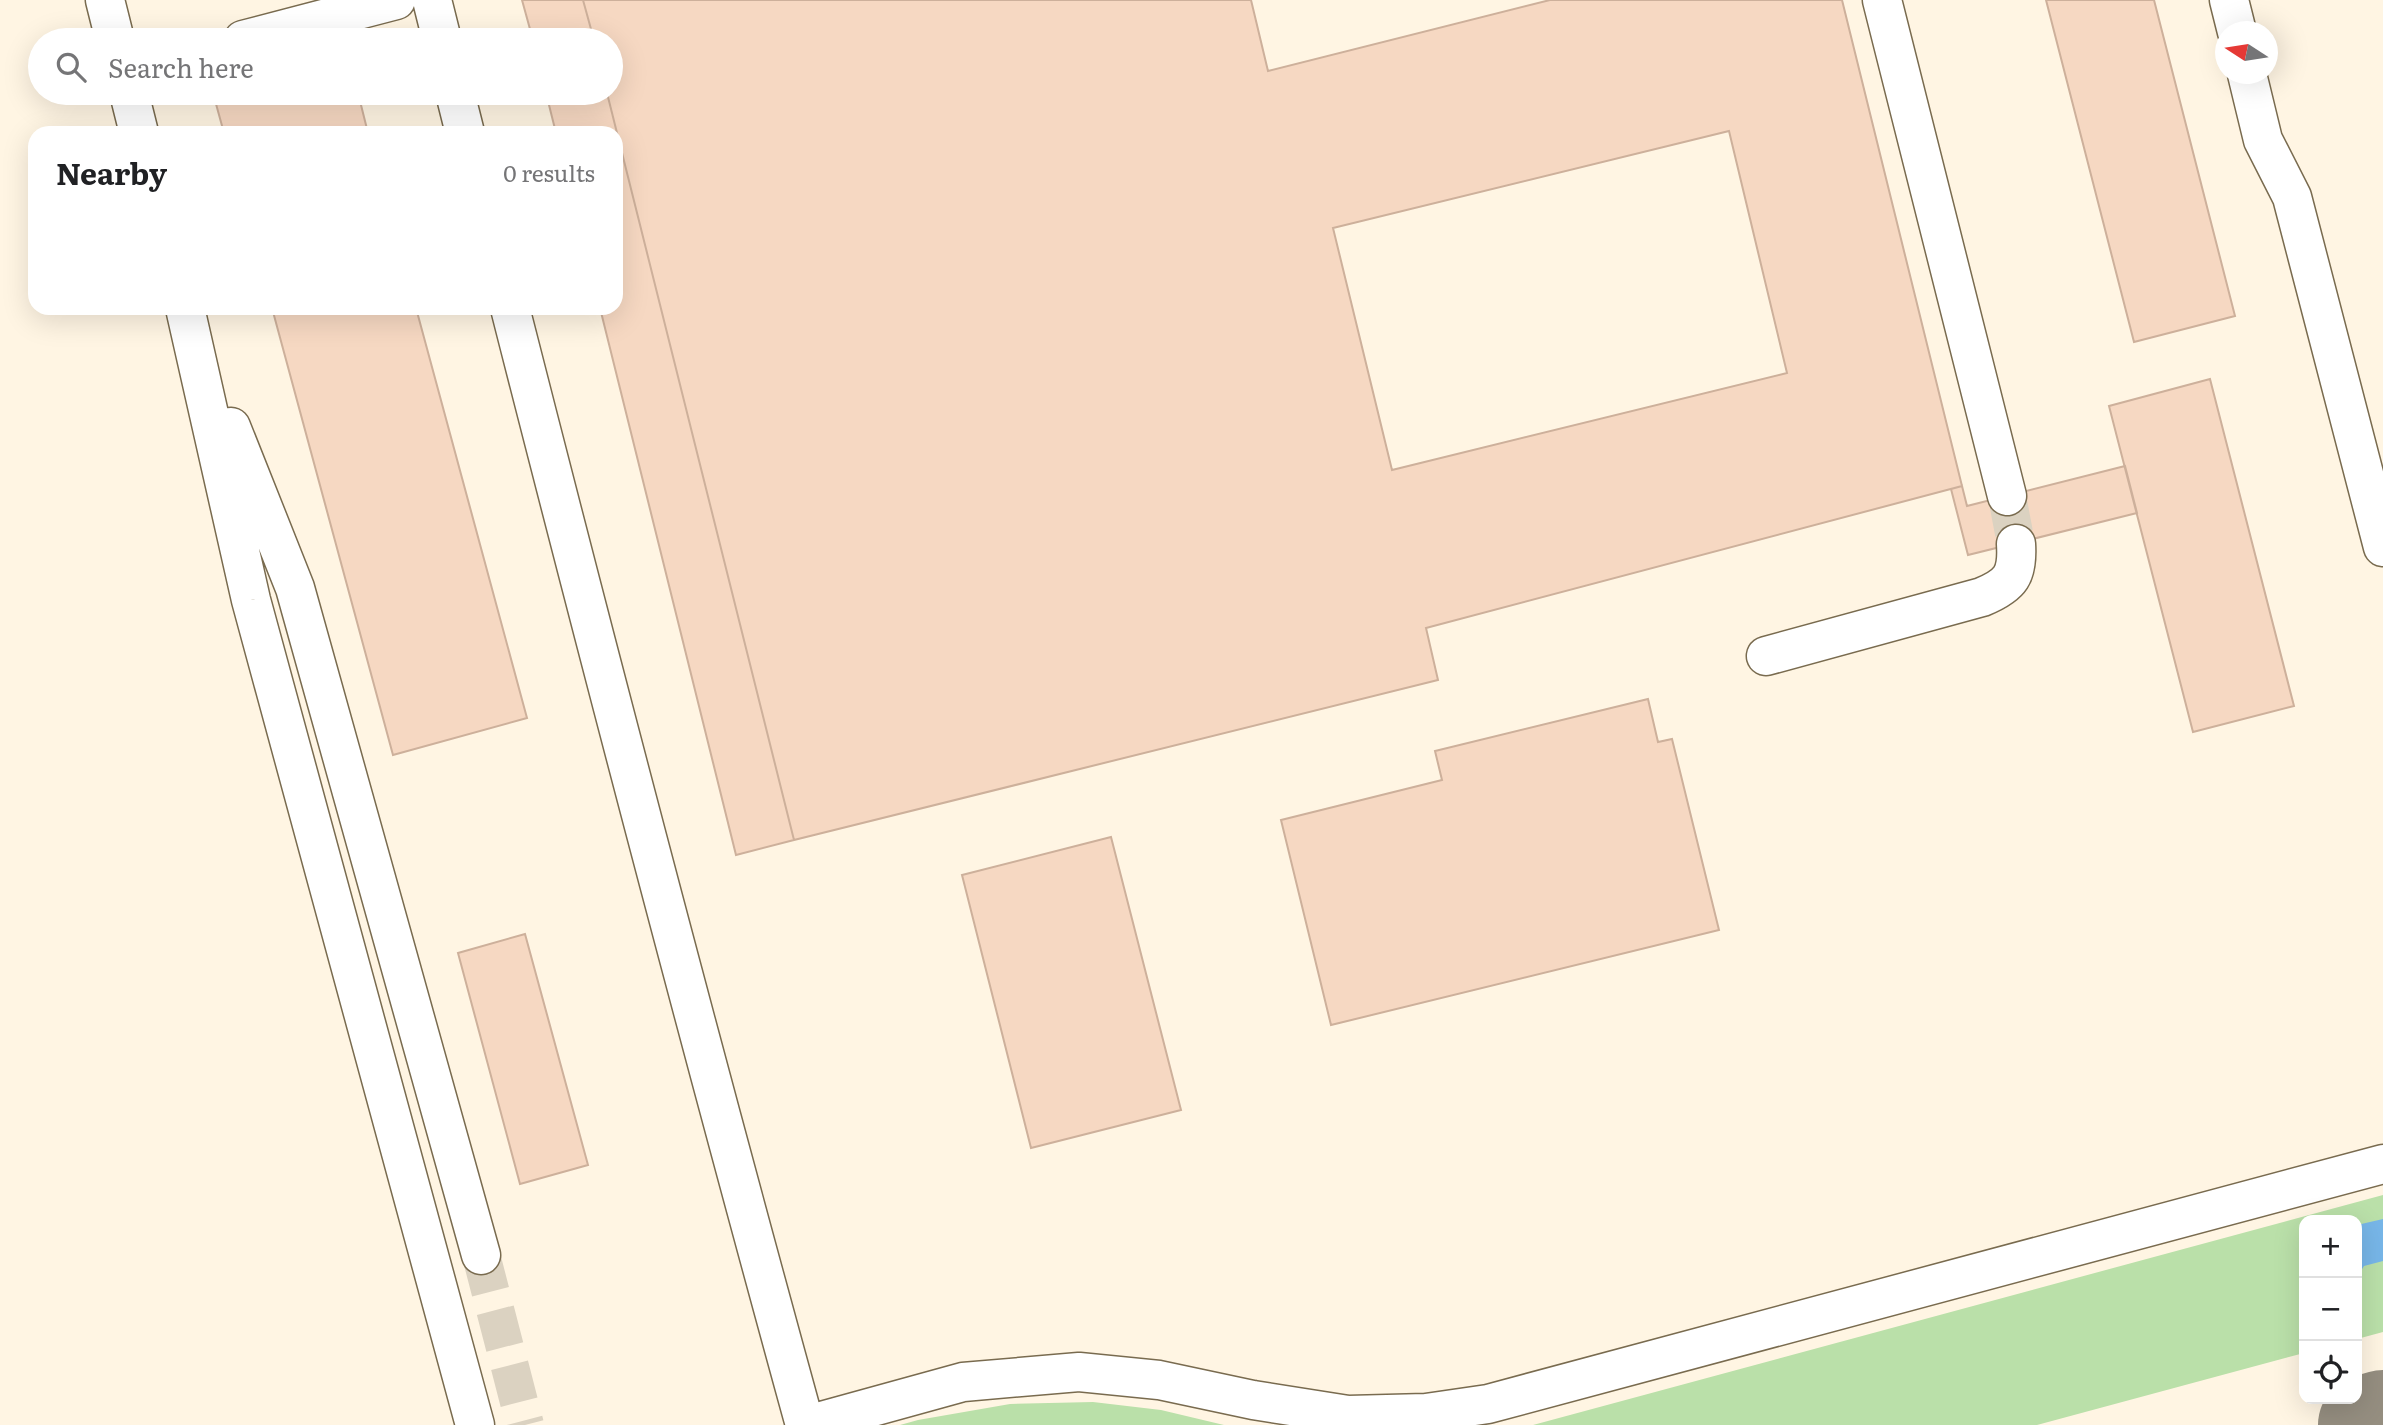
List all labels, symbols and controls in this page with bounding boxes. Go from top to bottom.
north arrow [2215,21,2278,84]
search box [28,28,623,105]
text: Search here [108,47,254,86]
icon: search [52,48,90,86]
text: Nearby [56,150,167,194]
text: 0 results [503,155,595,189]
map controls [2299,1215,2362,1404]
button: + [2299,1215,2362,1278]
button: − [2299,1278,2362,1341]
button: locate [2299,1341,2362,1404]

